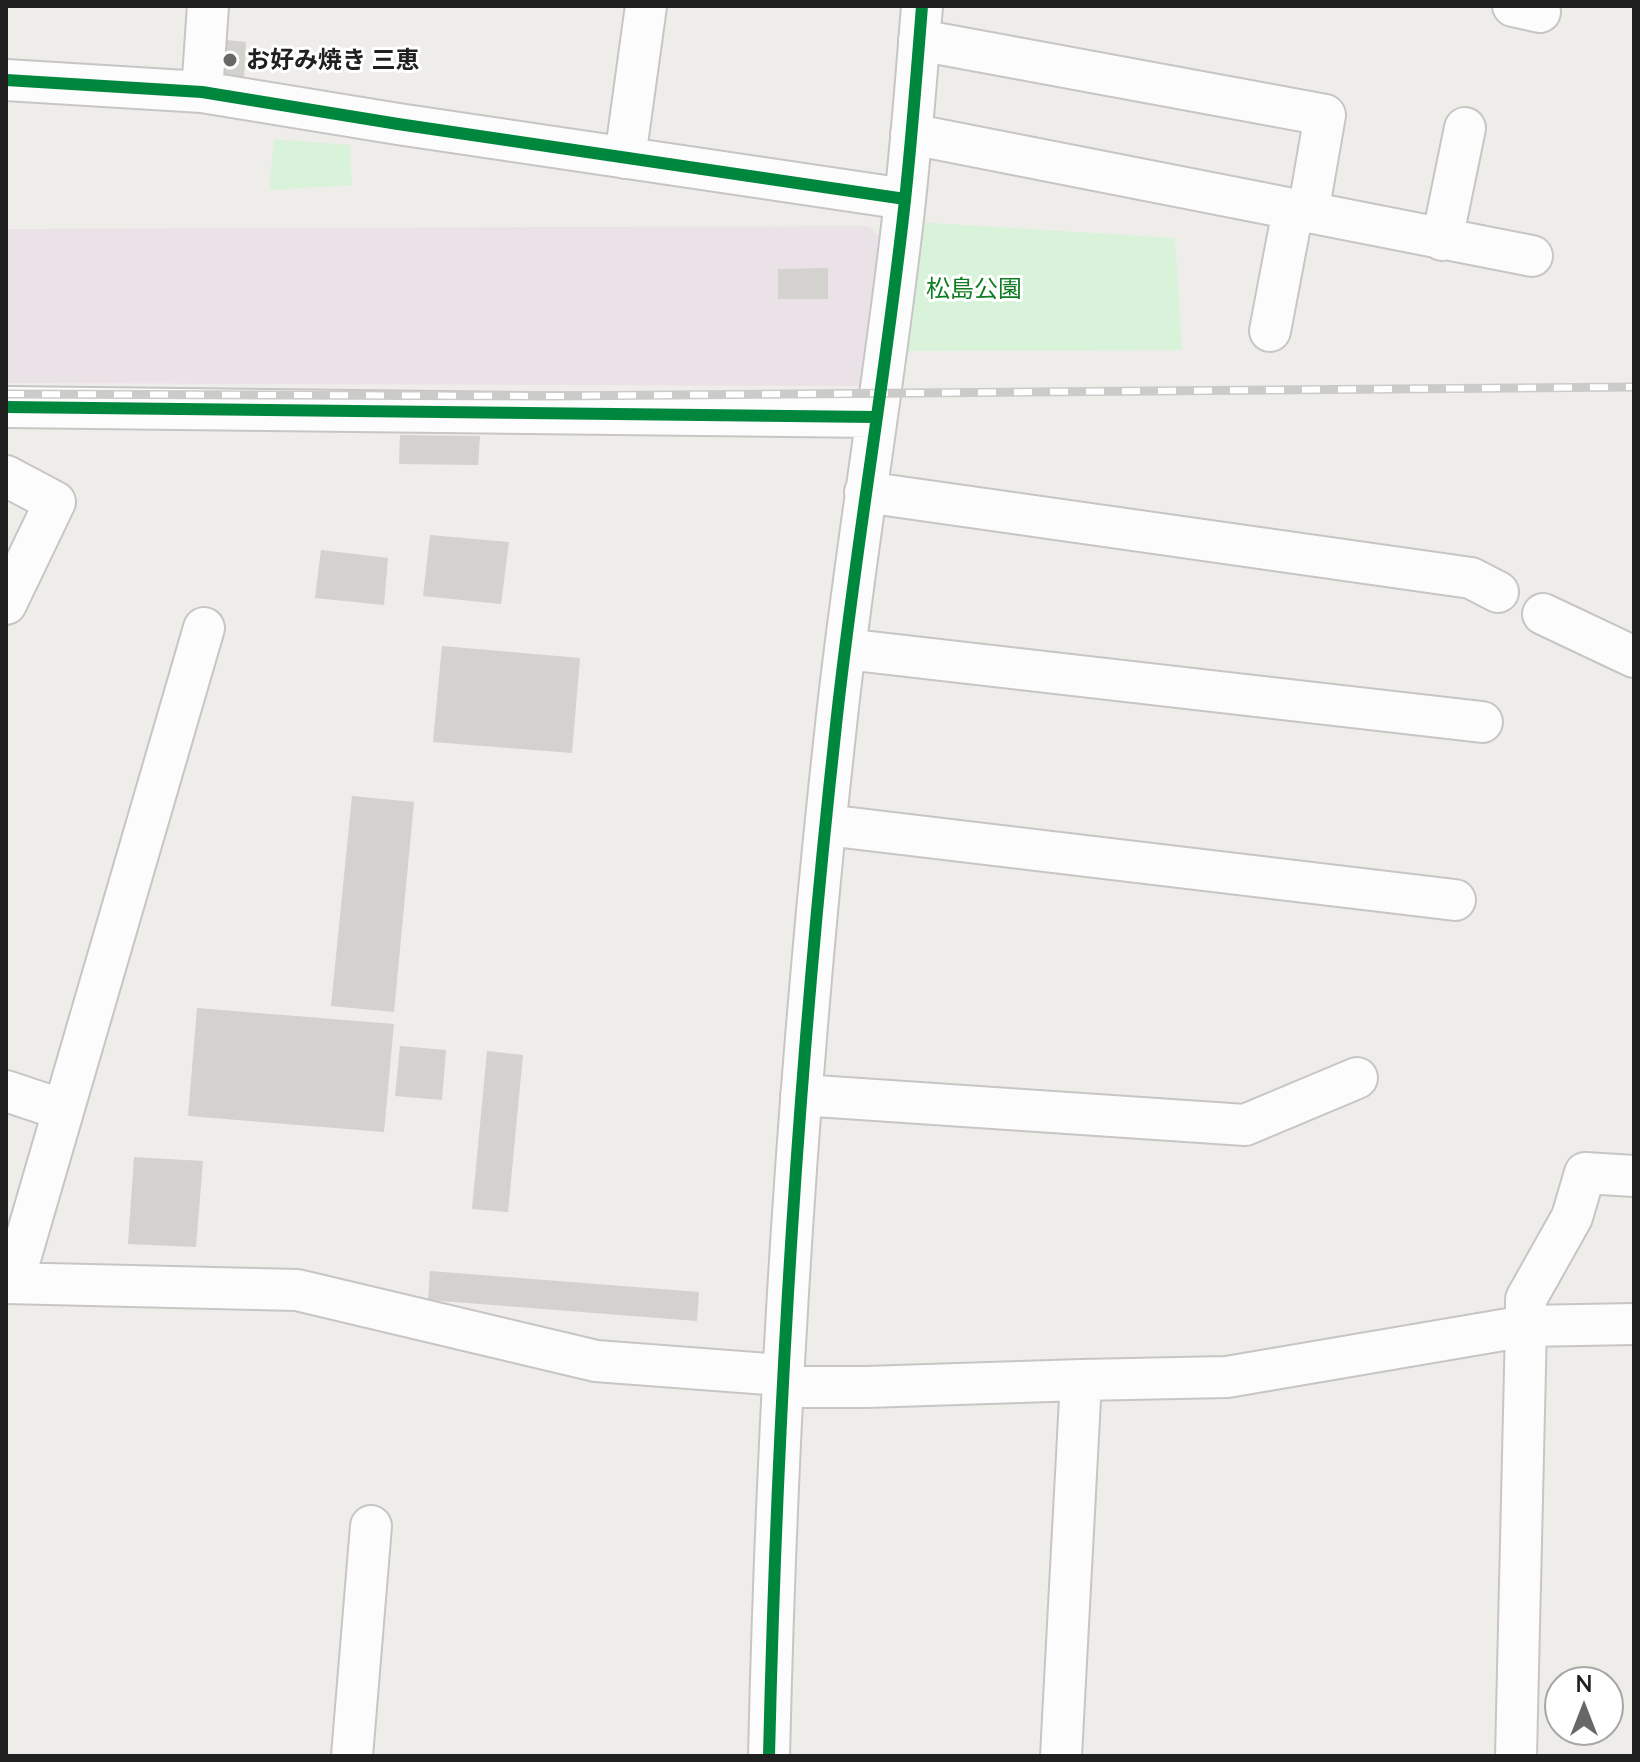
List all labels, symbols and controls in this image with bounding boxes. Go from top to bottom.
place label: お好み焼き 三恵 [246,46,420,74]
marker: お好み焼き 三恵 [221,51,239,69]
park label: 松島公園 [926,275,1022,303]
north arrow [1544,1666,1624,1746]
text: N [1576,1670,1592,1697]

